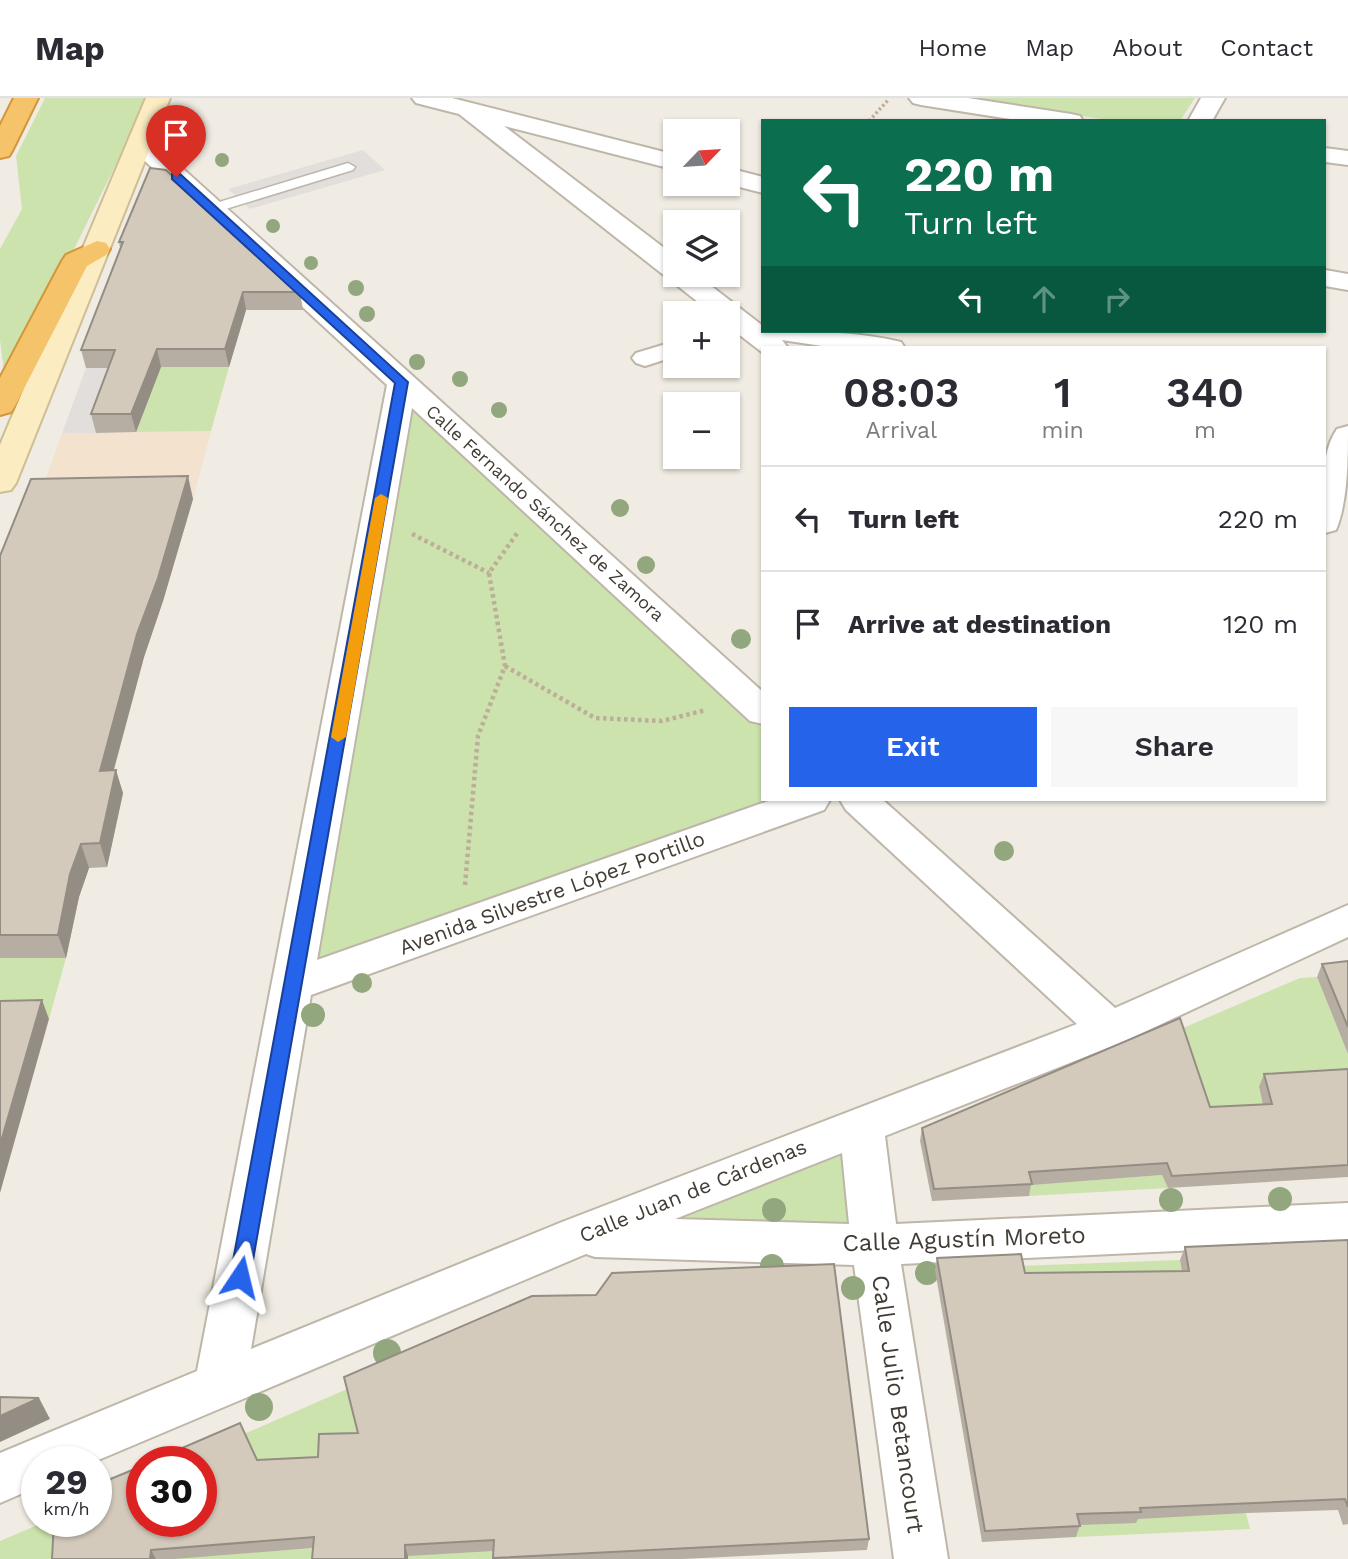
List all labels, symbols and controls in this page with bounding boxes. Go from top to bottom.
text: Map [35,29,105,68]
text: Home [919,34,987,62]
text: Map [1025,34,1074,62]
text: About [1112,34,1182,62]
text: Contact [1220,34,1313,62]
pin [146,105,206,177]
icon: arrive [157,116,195,154]
north arrow [663,119,740,196]
map controls [663,119,740,469]
text: 220 m [904,145,1054,203]
icon: left [789,147,880,238]
text: Turn left [904,204,1037,242]
button: layers [663,210,740,287]
icon: left [952,280,990,318]
icon: ahead [1025,280,1063,318]
icon: right [1098,280,1136,318]
button: + [663,301,740,378]
text: 08:03 [843,368,959,417]
text: 1 [1054,368,1071,417]
text: 340 [1166,368,1244,417]
button: − [663,392,740,469]
street label: Calle Fernando Sánchez de Zamora [422,400,669,625]
text: Arrival [865,417,937,444]
text: min [1042,417,1084,444]
text: m [1194,417,1216,444]
icon: left [789,500,827,538]
text: Turn left [848,504,959,534]
text: 220 m [1218,504,1298,534]
icon: arrive [789,605,827,643]
text: Arrive at destination [848,609,1111,639]
text: 120 m [1223,609,1298,639]
button: Exit [789,707,1037,787]
button: Share [1051,707,1298,787]
street label: Avenida Silvestre López Portillo [396,825,708,960]
street label: Calle Juan de Cárdenas [576,1133,810,1248]
street label: Calle Agustín Moreto [842,1221,1086,1257]
position arrow [203,1240,277,1314]
street label: Calle Julio Betancourt [866,1273,930,1535]
speed limit sign: 30 [126,1446,217,1537]
text: 29 [45,1461,88,1503]
text: km/h [43,1498,90,1519]

